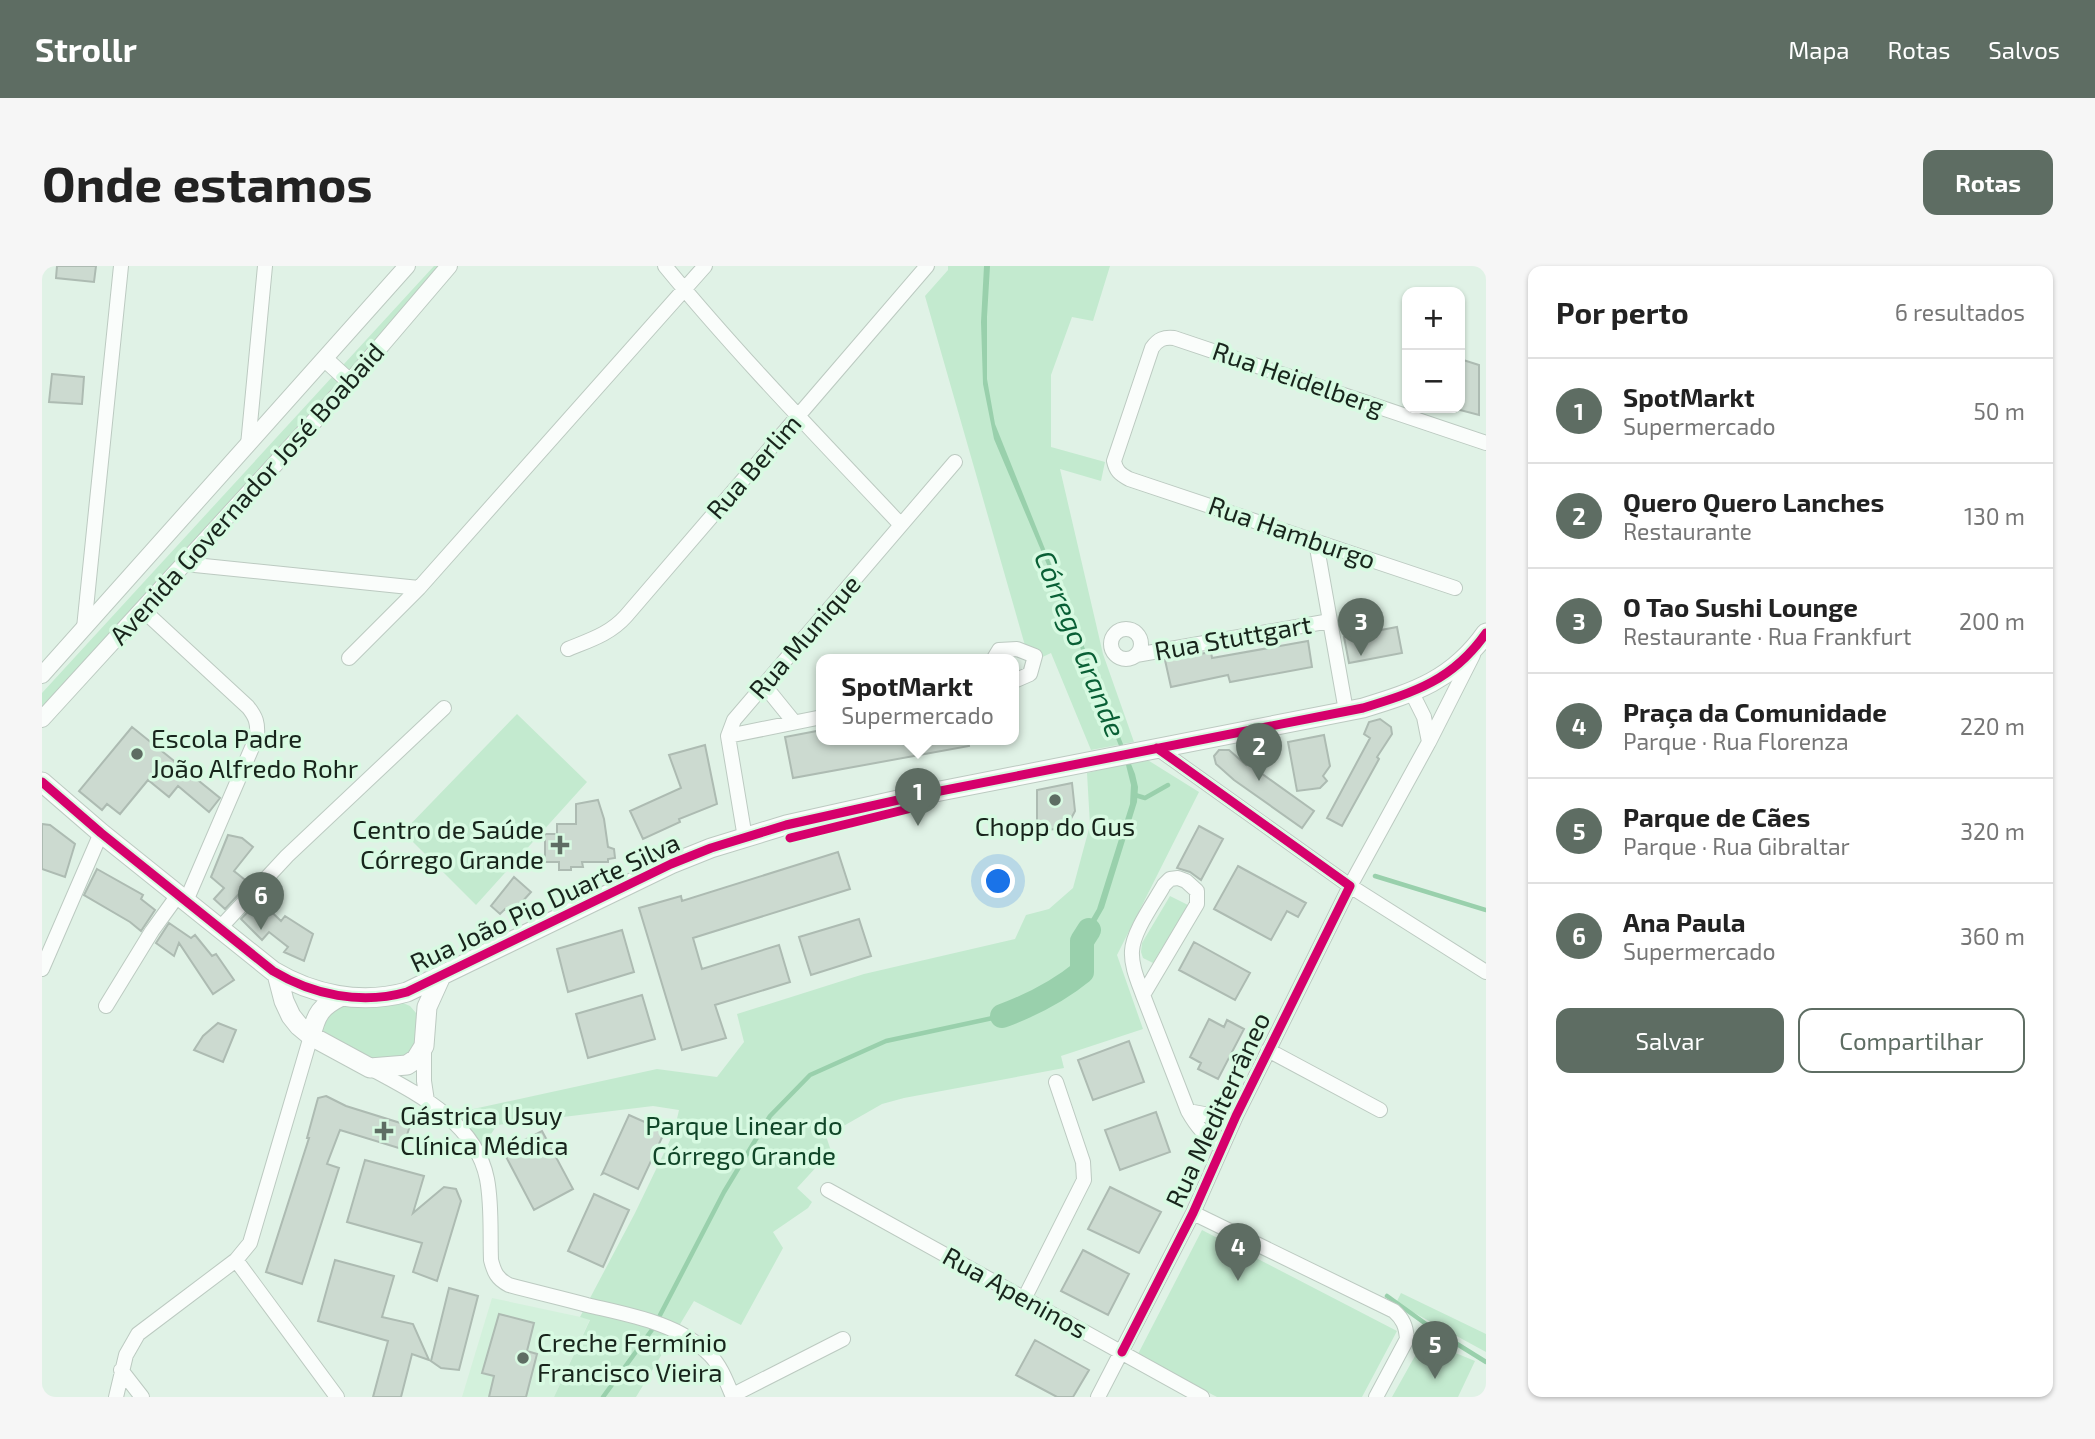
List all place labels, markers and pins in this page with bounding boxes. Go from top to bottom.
pin: 3 [1338,598,1384,656]
place label: Escola Padre João Alfredo Rohr [151,722,358,783]
pin: 2 [1236,723,1282,781]
marker: Escola Padre João Alfredo Rohr [129,746,145,762]
pin: 1 [895,768,941,826]
marker: Chopp do Gus [1047,792,1063,808]
place label: Chopp do Gus [975,810,1135,841]
place label: Centro de Saúde Córrego Grande [352,813,544,874]
marker: Centro de Saúde Córrego Grande [550,835,570,855]
pin: 6 [238,872,284,930]
place label: Gástrica Usuy Clínica Médica [400,1099,568,1160]
marker: Gástrica Usuy Clínica Médica [374,1121,394,1141]
pin: 4 [1215,1223,1261,1281]
pin: 5 [1412,1321,1458,1379]
place label: Creche Fermínio Francisco Vieira [537,1326,727,1387]
marker: Creche Fermínio Francisco Vieira [515,1350,531,1366]

